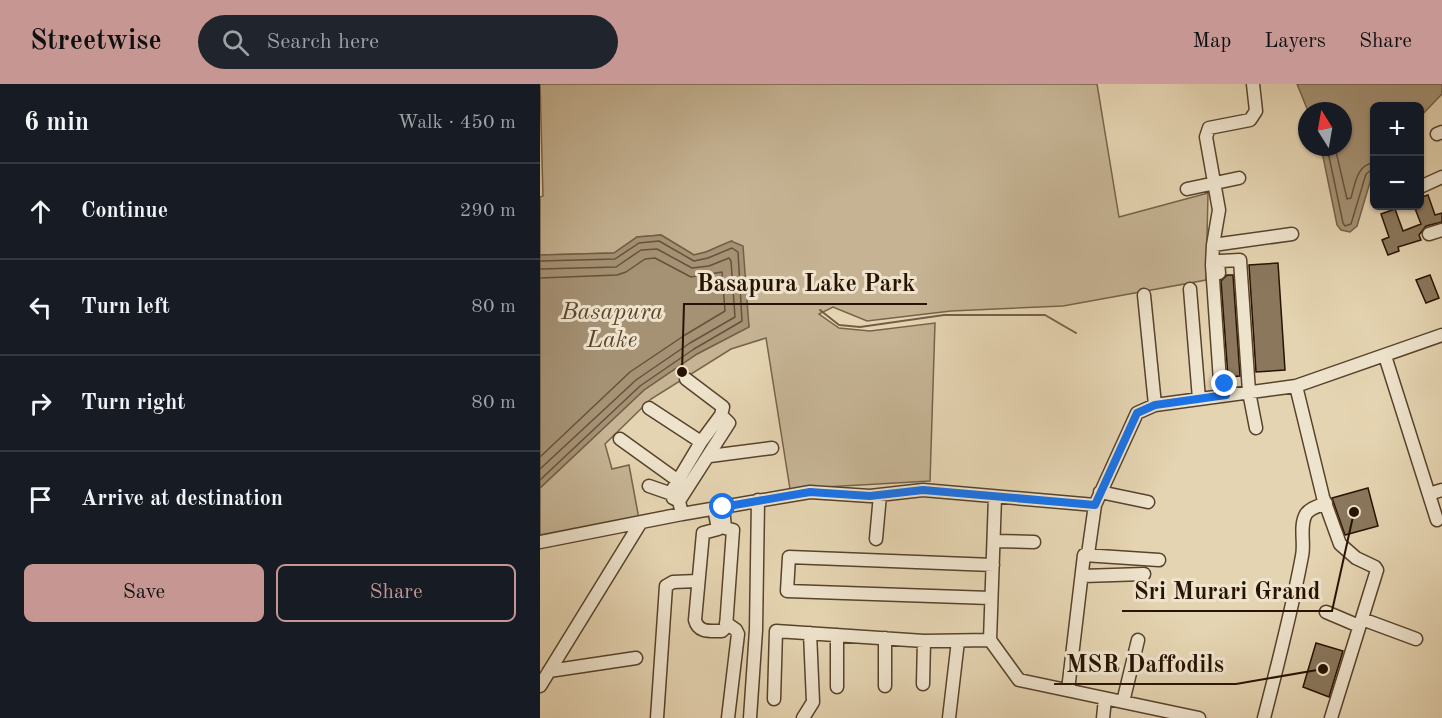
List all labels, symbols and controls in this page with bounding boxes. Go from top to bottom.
search box [198,15,618,69]
icon: search [219,26,252,59]
text: Streetwise [30,28,162,56]
text: Search here [267,31,379,53]
text: Map [1192,31,1231,52]
text: Layers [1264,31,1326,52]
text: Share [1359,31,1412,52]
north arrow [1298,102,1352,156]
map controls [1370,102,1424,210]
button: + [1370,102,1424,156]
text: 6 min [24,110,89,136]
text: Walk · 450 m [397,113,516,133]
button: − [1370,156,1424,210]
icon: ahead [24,195,57,228]
text: Continue [81,200,168,222]
text: 290 m [460,201,516,221]
callout: Basapura Lake Park [684,262,927,304]
text: Basapura Lake Park [697,273,915,297]
icon: left [24,291,57,324]
text: Turn left [81,296,170,318]
text: 80 m [471,297,516,317]
water label: Basapura Lake [560,301,663,353]
route end [1211,370,1237,396]
icon: right [24,387,57,420]
text: Turn right [81,392,185,414]
text: 80 m [471,393,516,413]
icon: arrive [24,483,57,516]
text: Arrive at destination [81,488,283,510]
route start [709,493,735,519]
button: Save [24,564,264,622]
button: Share [276,564,516,622]
callout: Sri Murari Grand [1122,569,1332,611]
text: Sri Murari Grand [1134,581,1320,605]
callout: MSR Daffodils [1054,642,1236,684]
text: MSR Daffodils [1066,654,1224,678]

